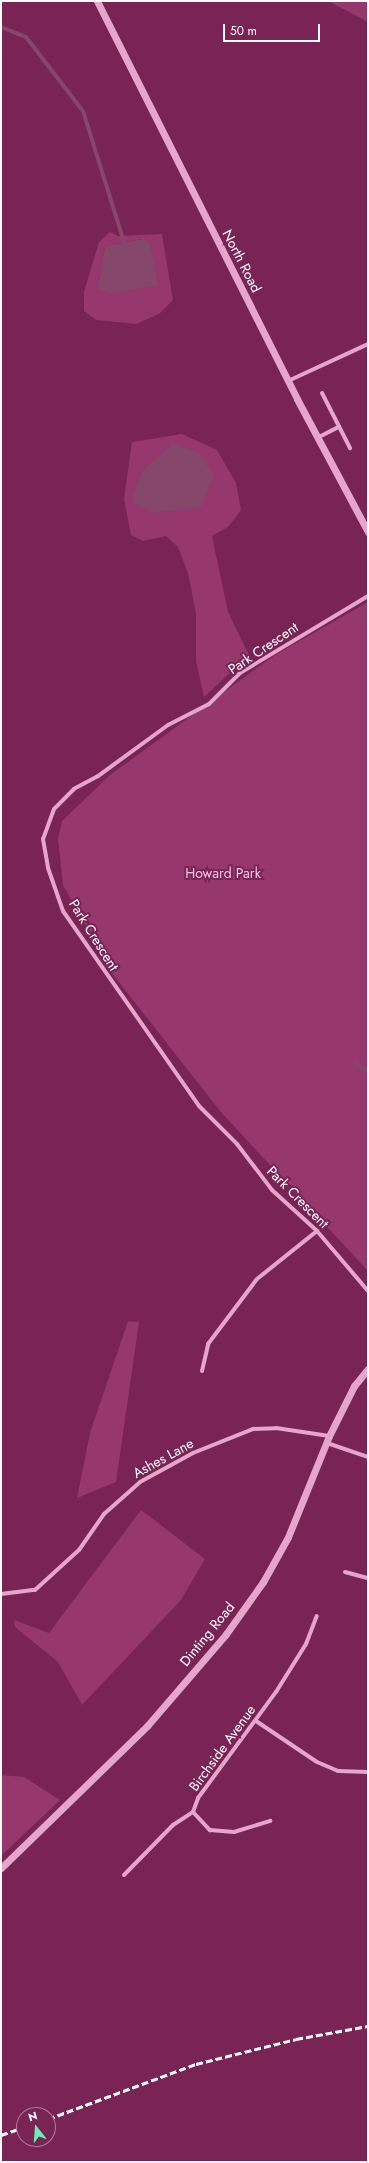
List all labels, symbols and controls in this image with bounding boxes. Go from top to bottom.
scale bar [225,16,322,42]
text: 50 m [230,22,257,40]
street label: North Road [219,227,265,295]
street label: Park Crescent [225,618,301,678]
park label: Howard Park [185,865,261,881]
street label: Park Crescent [65,896,123,974]
street label: Park Crescent [263,1162,333,1232]
street label: Ashes Lane [130,1434,196,1482]
street label: Dinting Road [176,1599,238,1669]
street label: Birchside Avenue [185,1702,259,1794]
north arrow [16,2107,56,2147]
text: N [26,2108,39,2125]

